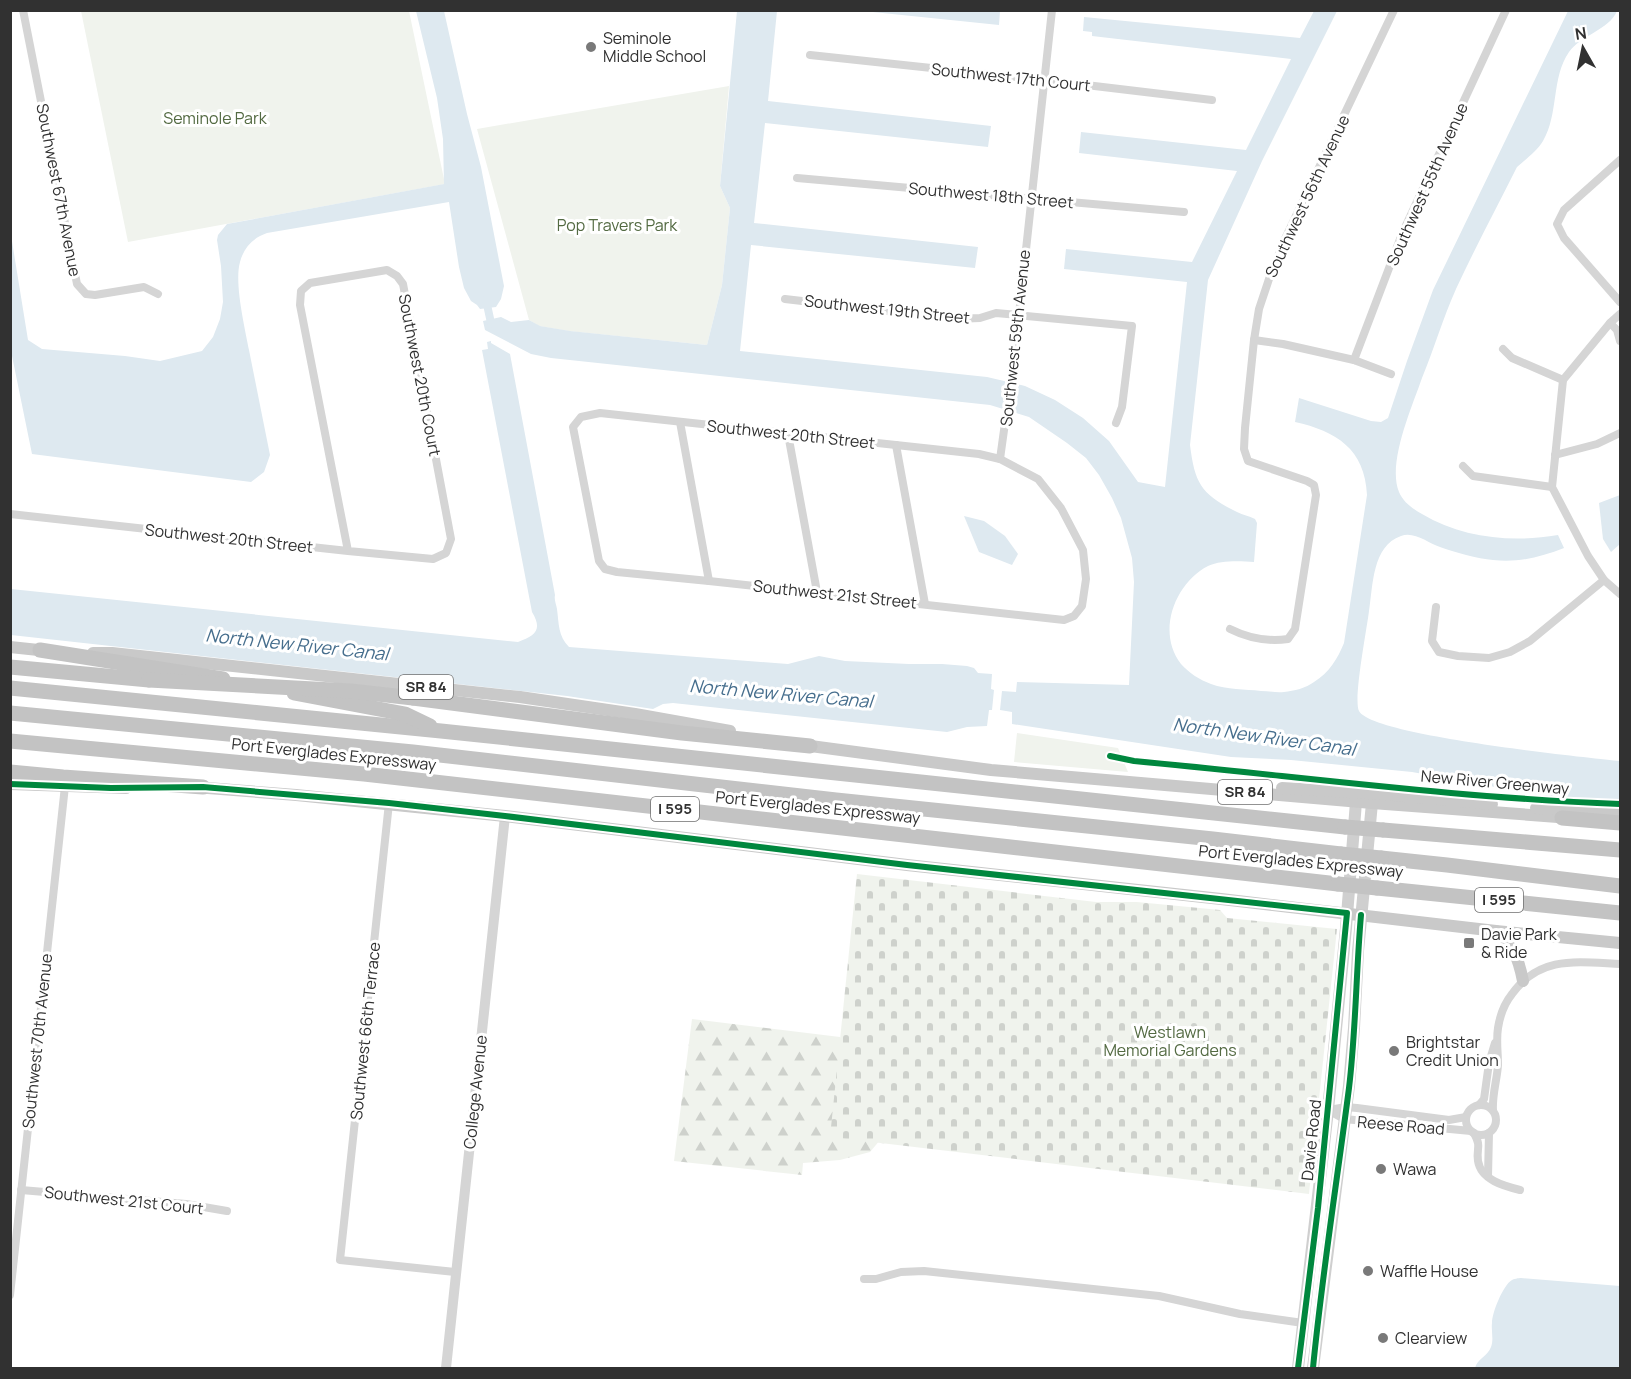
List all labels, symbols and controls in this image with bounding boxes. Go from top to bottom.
north arrow [1553,18,1613,78]
text: N [1573,21,1588,45]
place label: Seminole Middle School [603,27,706,67]
marker: Seminole Middle School [584,40,598,54]
street label: Southwest 17th Court [930,58,1092,96]
street label: Southwest 55th Avenue [1381,99,1473,269]
street label: Southwest 67th Avenue [31,102,87,278]
park label: Seminole Park [163,107,268,129]
street label: Southwest 56th Avenue [1260,111,1354,281]
street label: Southwest 18th Street [908,177,1074,213]
park label: Pop Travers Park [557,214,678,236]
street label: Southwest 59th Avenue [995,249,1035,427]
street label: Southwest 19th Street [803,289,971,329]
street label: Southwest 20th Court [393,292,447,458]
street label: Southwest 20th Street [706,414,876,454]
street label: Southwest 20th Street [144,518,314,558]
street label: Southwest 21st Street [752,574,918,614]
water label: North New River Canal [205,622,392,666]
water label: North New River Canal [689,673,876,713]
road number: SR 84 [399,675,453,699]
water label: North New River Canal [1172,711,1359,761]
street label: Port Everglades Expressway [230,732,438,776]
street label: New River Greenway [1420,765,1571,799]
road number: SR 84 [1218,780,1272,804]
street label: Port Everglades Expressway [714,785,922,829]
road number: I 595 [651,797,699,821]
street label: Port Everglades Expressway [1197,839,1405,883]
road number: I 595 [1475,888,1523,912]
place label: Davie Park & Ride [1481,923,1558,963]
marker: Davie Park & Ride [1462,936,1476,950]
street label: Southwest 66th Terrace [345,941,385,1121]
street label: Southwest 70th Avenue [17,952,57,1130]
park label: Westlawn Memorial Gardens [1103,1021,1237,1061]
place label: Brightstar Credit Union [1406,1031,1499,1071]
street label: College Avenue [458,1034,492,1150]
marker: Brightstar Credit Union [1387,1044,1401,1058]
street label: Davie Road [1296,1098,1326,1182]
street label: Reese Road [1356,1110,1446,1140]
place label: Wawa [1393,1158,1437,1180]
marker: Wawa [1374,1162,1388,1176]
street label: Southwest 21st Court [43,1181,205,1219]
place label: Waffle House [1380,1260,1478,1282]
marker: Waffle House [1361,1264,1375,1278]
place label: Clearview [1395,1327,1467,1349]
marker: Clearview [1376,1331,1390,1345]

